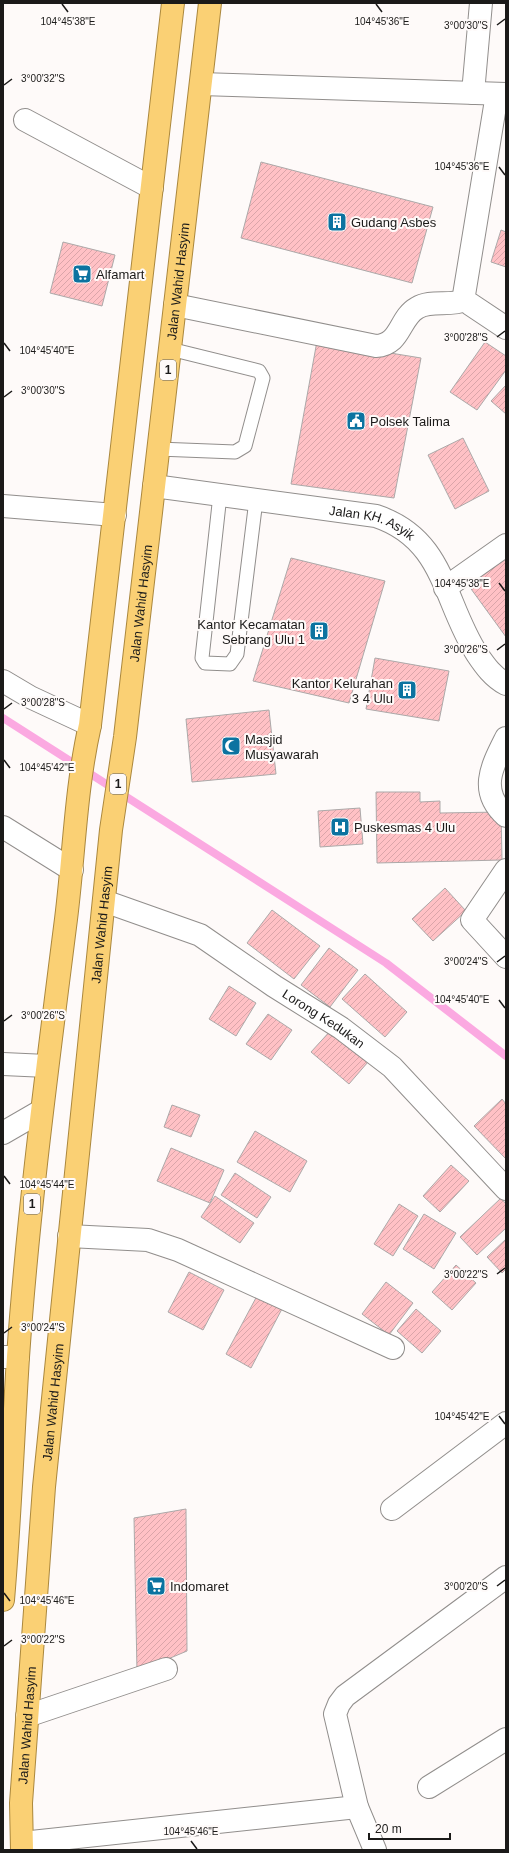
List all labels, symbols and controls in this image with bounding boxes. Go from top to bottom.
text: 104°45'38"E [40,16,96,27]
text: 104°45'36"E [354,16,410,27]
text: 3°00'30"S [444,20,488,31]
text: 3°00'32"S [21,73,65,84]
text: 104°45'36"E [434,161,490,172]
building icon: Gudang Asbes [326,211,348,233]
place label: Gudang Asbes [351,215,437,230]
street label: Jalan Wahid Hasyim [164,222,192,341]
supermarket icon: Alfamart [71,263,93,285]
place label: Alfamart [96,267,145,282]
text: 3°00'28"S [444,332,488,343]
text: 104°45'40"E [19,345,75,356]
road number: 1 [160,360,176,380]
text: 3°00'30"S [21,385,65,396]
public building icon: Polsek Talima [345,410,367,432]
place label: Polsek Talima [370,414,451,429]
street label: Jalan KH. Asyik [328,502,419,543]
street label: Jalan Wahid Hasyim [126,544,155,663]
text: 104°45'38"E [434,578,490,589]
place label: Kantor Kecamatan Sebrang Ulu 1 [197,617,305,647]
building icon: Kantor Kecamatan Sebrang Ulu 1 [308,620,330,642]
text: 3°00'26"S [444,644,488,655]
place label: Kantor Kelurahan 3 4 Ulu [292,676,393,706]
building icon: Kantor Kelurahan 3 4 Ulu [396,679,418,701]
text: 3°00'28"S [21,697,65,708]
place label: Masjid Musyawarah [245,732,319,762]
mosque icon: Masjid Musyawarah [220,735,242,757]
text: 104°45'42"E [19,762,75,773]
road number: 1 [110,774,126,794]
hospital icon: Puskesmas 4 Ulu [329,816,351,838]
place label: Puskesmas 4 Ulu [354,820,455,835]
street label: Jalan Wahid Hasyim [88,865,115,984]
text: 3°00'24"S [444,956,488,967]
street label: Lorong Kedukan [280,986,368,1051]
text: 104°45'40"E [434,994,490,1005]
text: 3°00'26"S [21,1010,65,1021]
text: 104°45'44"E [19,1179,75,1190]
road number: 1 [24,1194,40,1214]
text: 3°00'22"S [444,1269,488,1280]
text: 3°00'24"S [21,1322,65,1333]
street label: Jalan Wahid Hasyim [39,1343,66,1462]
text: 104°45'42"E [434,1411,490,1422]
supermarket icon: Indomaret [145,1575,167,1597]
place label: Indomaret [170,1579,229,1594]
text: 3°00'20"S [444,1581,488,1592]
text: 104°45'46"E [19,1595,75,1606]
text: 3°00'22"S [21,1634,65,1645]
street label: Jalan Wahid Hasyim [15,1666,38,1785]
scale bar [369,1815,450,1841]
text: 20 m [375,1822,402,1836]
text: 104°45'46"E [163,1826,219,1837]

